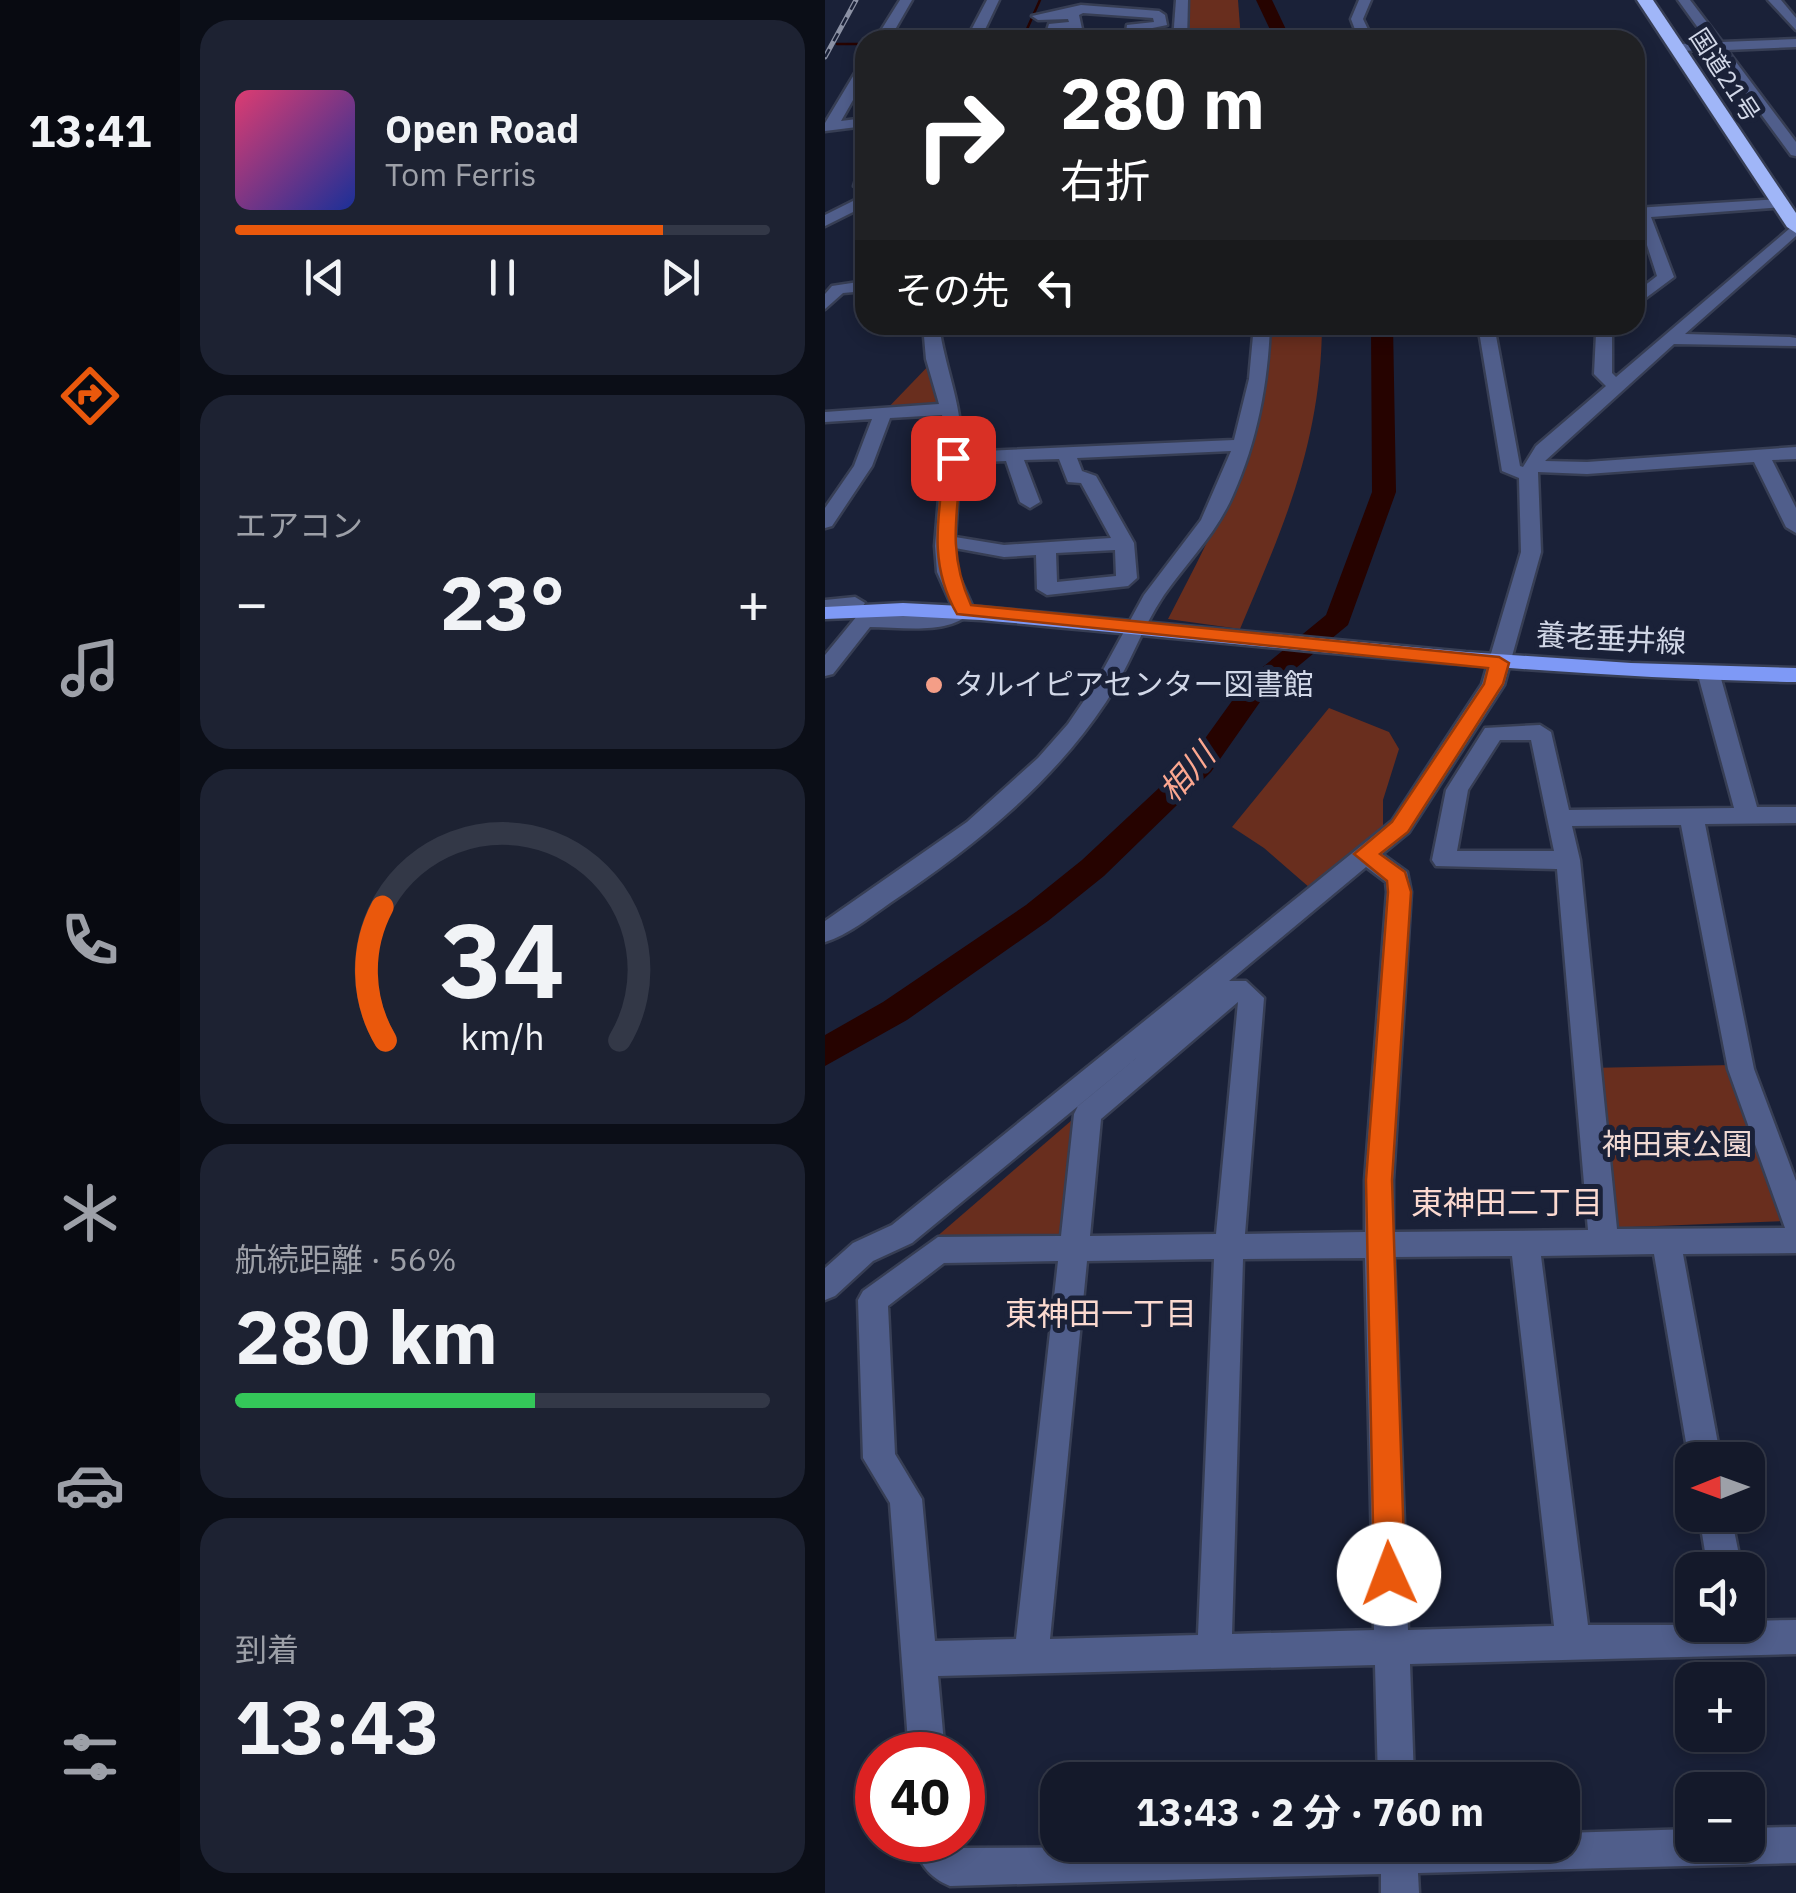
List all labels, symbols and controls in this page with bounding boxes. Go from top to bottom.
street label: 国道21号 [1683,22,1768,128]
text: 280 m [1060,57,1265,148]
icon: right [895,70,1025,200]
text: 13:41 [29,101,151,159]
text: Open Road [385,104,579,153]
text: 右折 [1060,151,1150,209]
text: Tom Ferris [385,153,536,195]
icon: previous [297,250,352,305]
icon: pause [475,250,530,305]
icon: next [653,250,708,305]
icon: left [1029,260,1084,315]
text: その先 [895,265,1009,314]
icon: directions [55,361,125,431]
pin [911,416,996,501]
icon: arrive [926,431,981,486]
text: エアコン [235,504,363,546]
text: 23° [440,553,565,651]
text: − [235,567,268,638]
text: + [737,567,770,638]
street label: 養老垂井線 [1535,614,1687,661]
icon: music [55,633,125,703]
place label: タルイピアセンター図書館 [954,664,1313,703]
marker: タルイピアセンター図書館 [923,674,945,696]
water label: 相川 [1149,732,1225,810]
text: 34 [440,891,565,1027]
icon: phone [55,905,125,975]
text: km/h [460,1013,545,1060]
park label: 神田東公園 [1602,1124,1752,1163]
icon: climate [55,1178,125,1248]
district label: 東神田二丁目 [1411,1181,1603,1223]
text: 航続距離 · 56% [235,1238,457,1280]
text: 280 km [235,1287,498,1385]
district label: 東神田一丁目 [1005,1292,1197,1334]
north arrow [1675,1442,1765,1532]
map controls [1675,1442,1765,1862]
icon: car [55,1450,125,1520]
position arrow [1337,1522,1441,1626]
button: sound [1675,1552,1765,1642]
text: 到着 [235,1628,299,1670]
button: + [1675,1662,1765,1752]
text: 13:43 [235,1677,440,1775]
icon: filters [55,1722,125,1792]
speed limit sign: 40 [855,1732,985,1862]
button: − [1675,1772,1765,1862]
text: 13:43 · 2 分 · 760 m [1136,1787,1484,1836]

